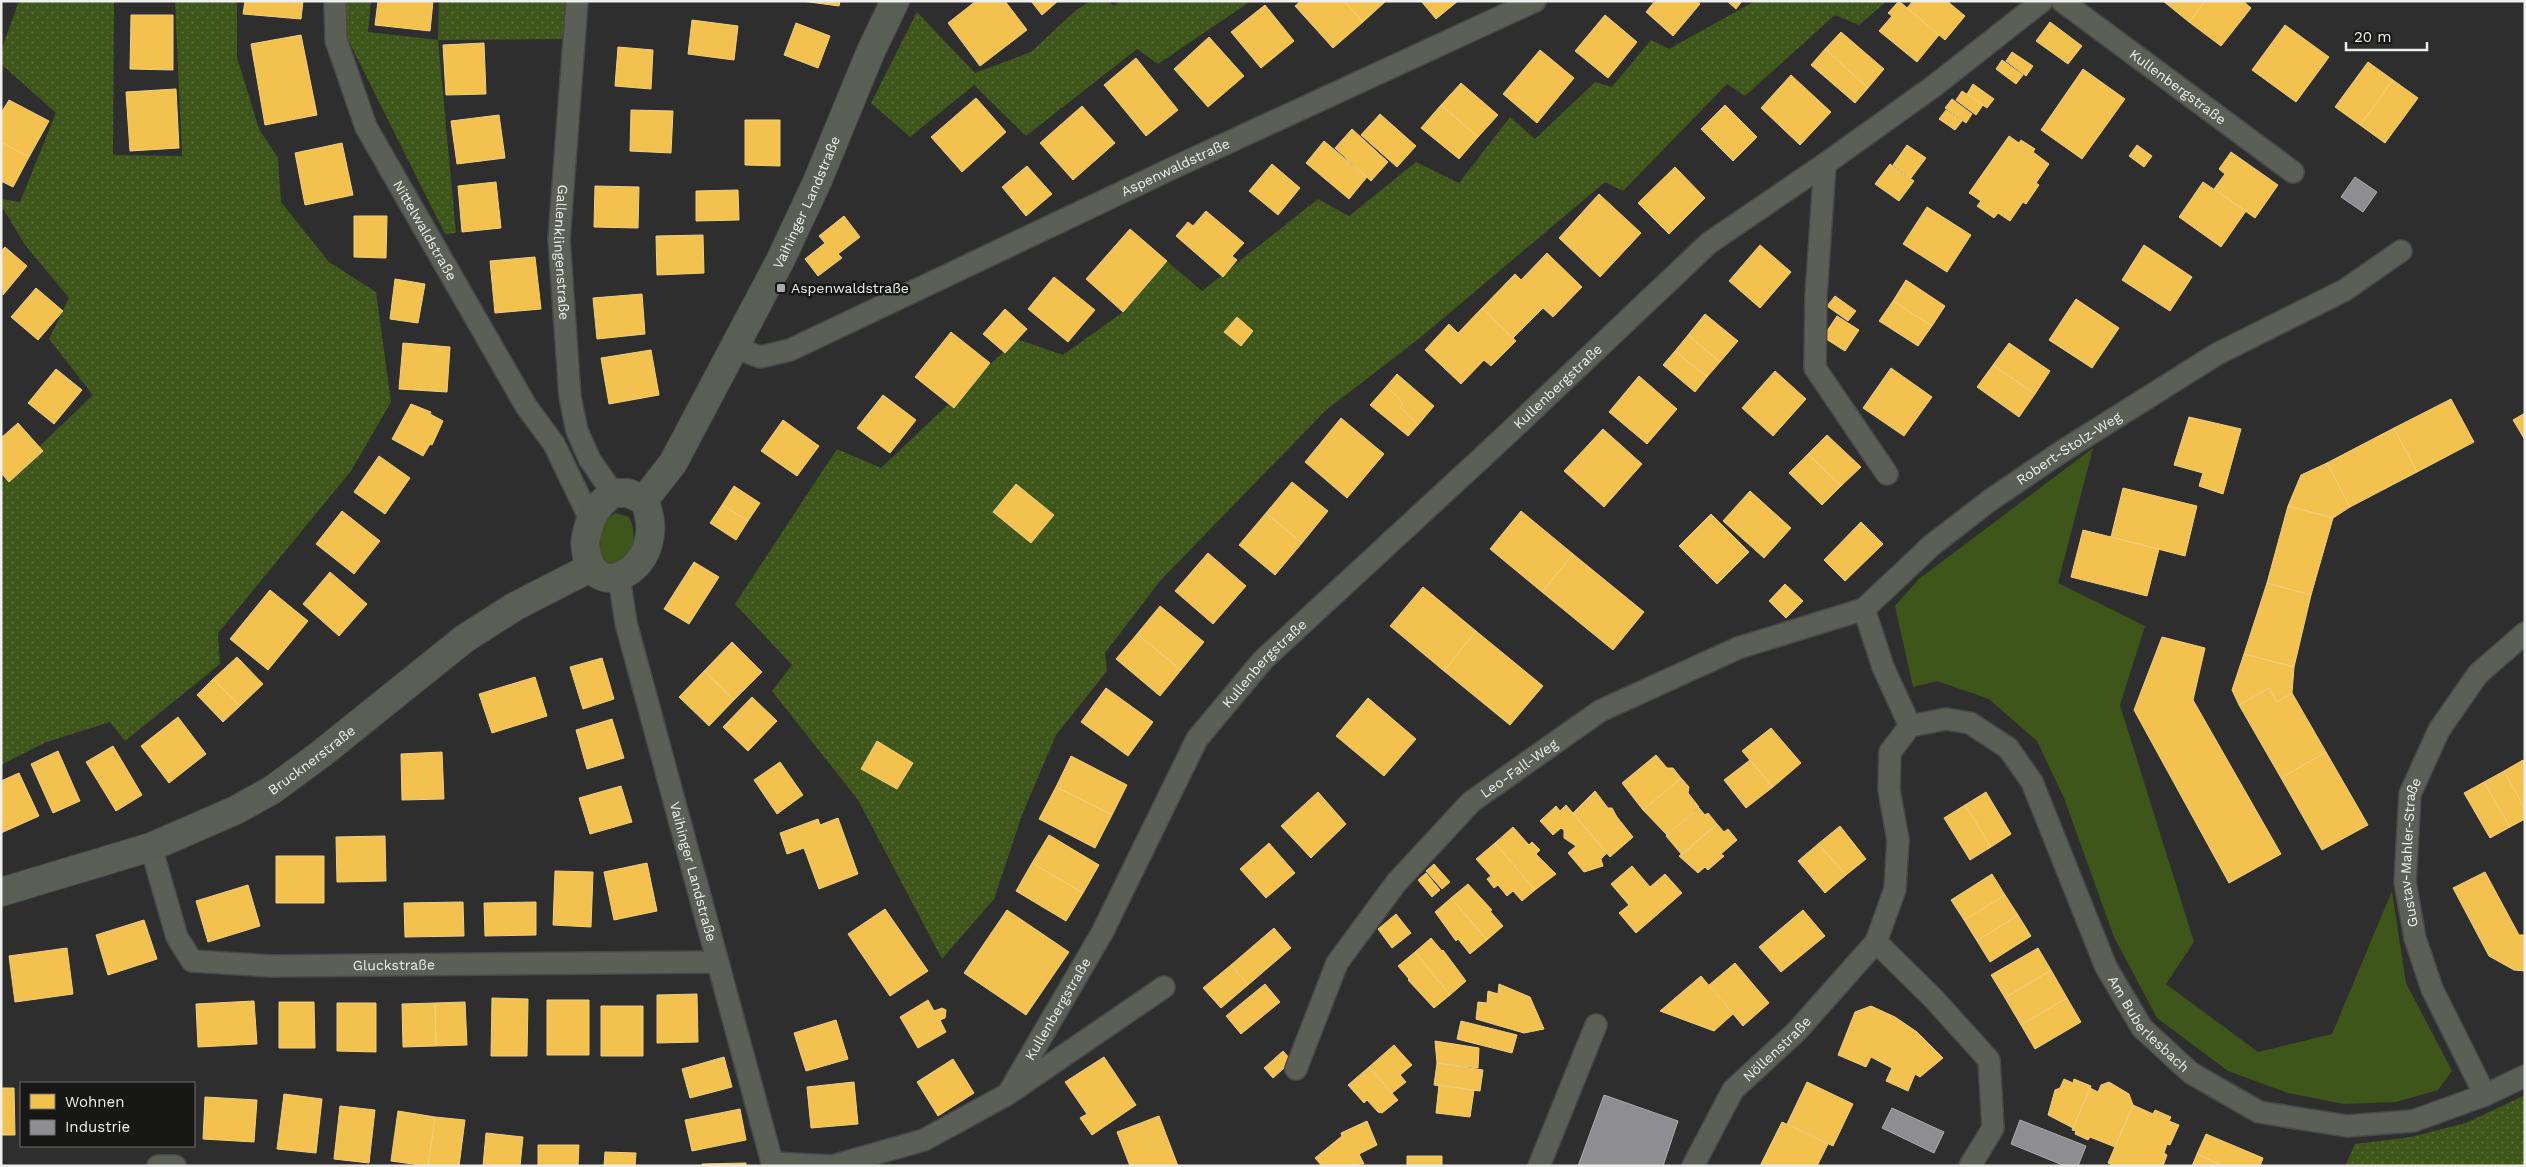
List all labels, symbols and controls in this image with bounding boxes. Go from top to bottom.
scale bar [2346,20,2427,52]
text: 20 m [2354,28,2392,46]
street label: Kullenbergstraße [2126,46,2229,128]
street label: Vaihinger Landstraße [769,134,843,271]
street label: Aspenwaldstraße [1118,135,1232,200]
street label: Nittelwaldstraße [390,177,460,283]
street label: Gallenklingenstraße [551,184,573,321]
place label: Aspenwaldstraße [791,280,909,296]
marker: Aspenwaldstraße [775,282,787,294]
street label: Kullenbergstraße [1510,341,1605,432]
street label: Robert-Stolz-Weg [2013,408,2125,488]
street label: Kullenbergstraße [1219,616,1310,711]
street label: Brucknerstraße [265,722,358,798]
street label: Leo-Fall-Weg [1477,735,1561,801]
street label: Gustav-Mahler-Straße [2397,775,2424,928]
street label: Vaihinger Landstraße [667,800,720,943]
street label: Kullenbergstraße [1022,955,1094,1063]
street label: Gluckstraße [353,957,435,973]
street label: Am Buberlesbach [2105,973,2192,1075]
street label: Nöllenstraße [1740,1013,1814,1085]
legend [20,1082,195,1147]
text: Wohnen [65,1093,124,1111]
text: Industrie [65,1118,130,1136]

